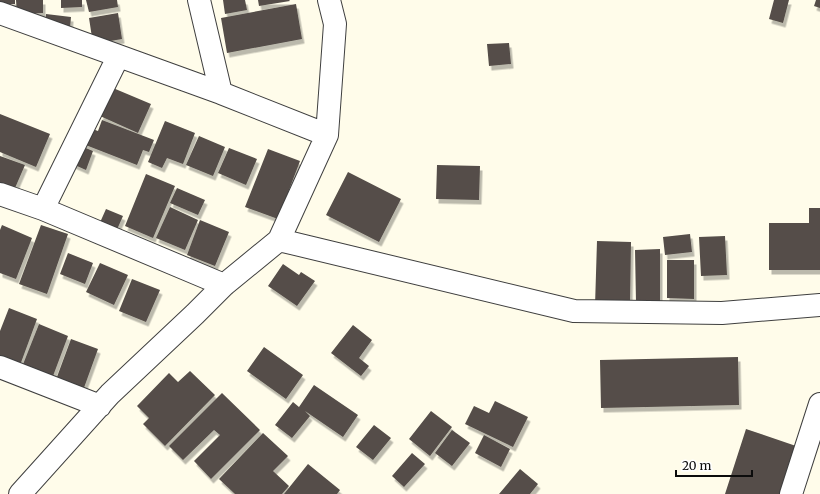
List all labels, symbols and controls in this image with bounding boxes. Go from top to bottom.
scale bar [676,452,752,478]
text: 20 m [682,458,711,473]

